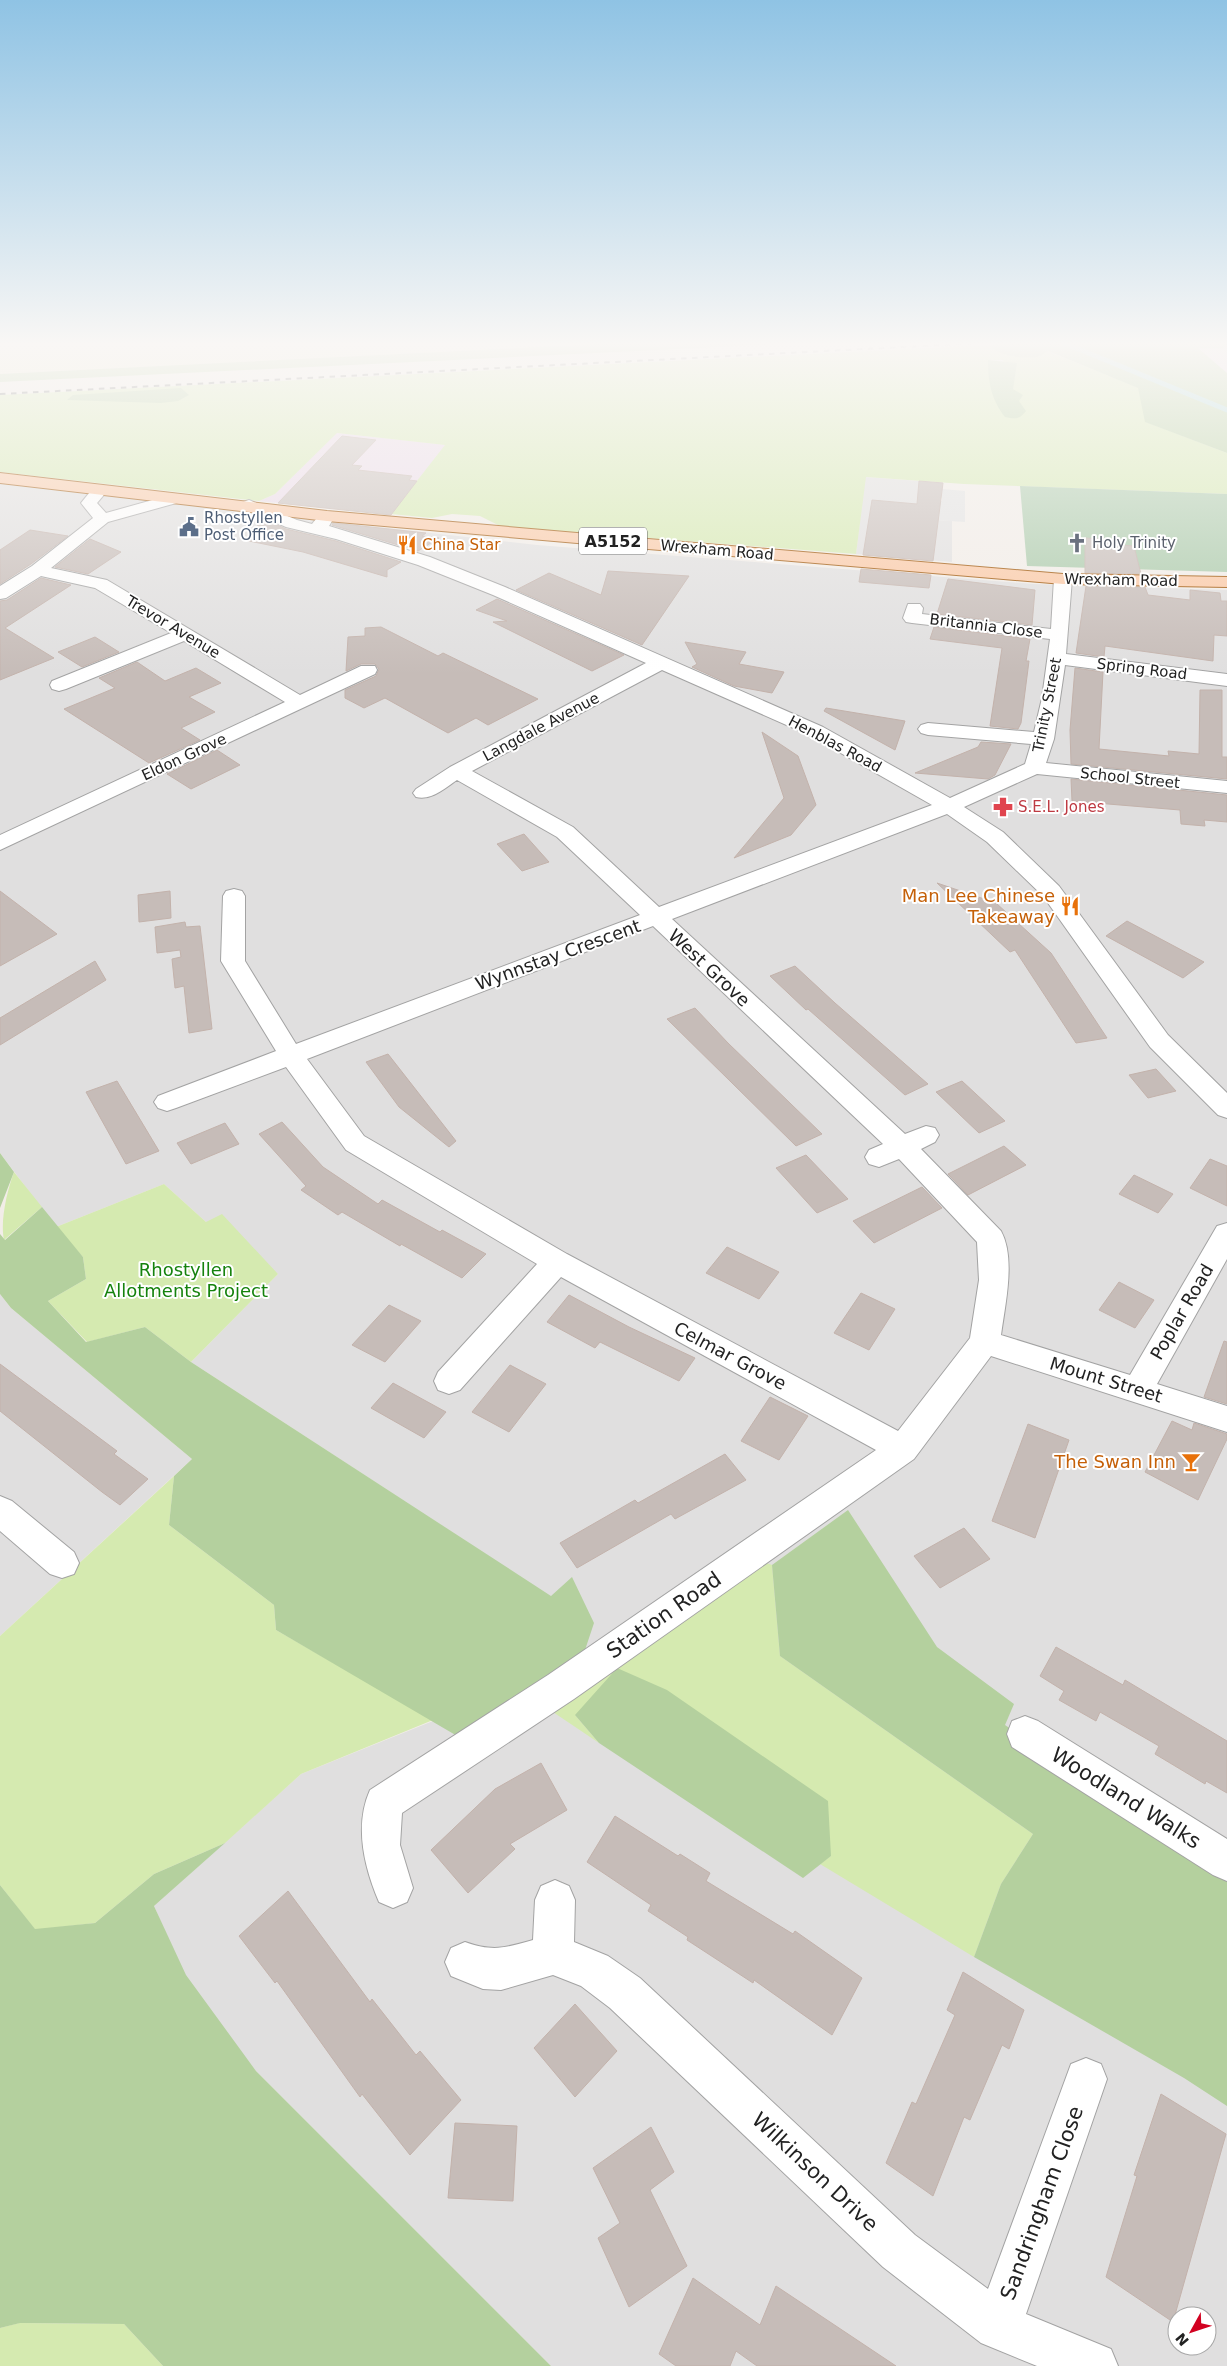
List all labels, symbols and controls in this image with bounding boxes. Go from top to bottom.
place label: Rhostyllen Post Office [204,509,284,544]
public building icon: Rhostyllen Post Office [178,516,200,538]
road number: A5152 [579,528,647,554]
church icon: Holy Trinity [1066,532,1088,554]
restaurant icon: China Star [396,534,418,556]
place label: Holy Trinity [1092,534,1176,552]
place label: China Star [422,536,501,554]
street label: Wrexham Road [660,536,774,564]
street label: Wrexham Road [1064,570,1178,590]
street label: Trevor Avenue [122,591,223,662]
street label: Britannia Close [928,610,1044,642]
street label: Spring Road [1096,655,1188,683]
street label: Trinity Street [1029,656,1065,755]
street label: Langdale Avenue [480,689,602,765]
street label: Henblas Road [785,712,885,776]
street label: Eldon Grove [139,730,229,784]
street label: School Street [1079,764,1181,792]
pharmacy icon: S.E.L. Jones [992,796,1014,818]
place label: S.E.L. Jones [1018,798,1105,816]
place label: Man Lee Chinese Takeaway [902,885,1055,927]
restaurant icon: Man Lee Chinese Takeaway [1059,895,1081,917]
street label: Wynnstay Crescent [472,915,643,994]
street label: West Grove [664,925,754,1011]
park label: Rhostyllen Allotments Project [104,1259,268,1301]
street label: Poplar Road [1146,1260,1217,1363]
street label: Celmar Grove [671,1317,790,1394]
street label: Mount Street [1047,1352,1165,1407]
place label: The Swan Inn [1053,1451,1176,1472]
bar icon: The Swan Inn [1180,1451,1202,1473]
street label: Station Road [602,1567,726,1663]
street label: Woodland Walks [1047,1742,1205,1854]
street label: Sandringham Close [996,2103,1088,2303]
street label: Wilkinson Drive [747,2108,883,2236]
north arrow [1167,2306,1217,2356]
text: N [1172,2330,1192,2349]

